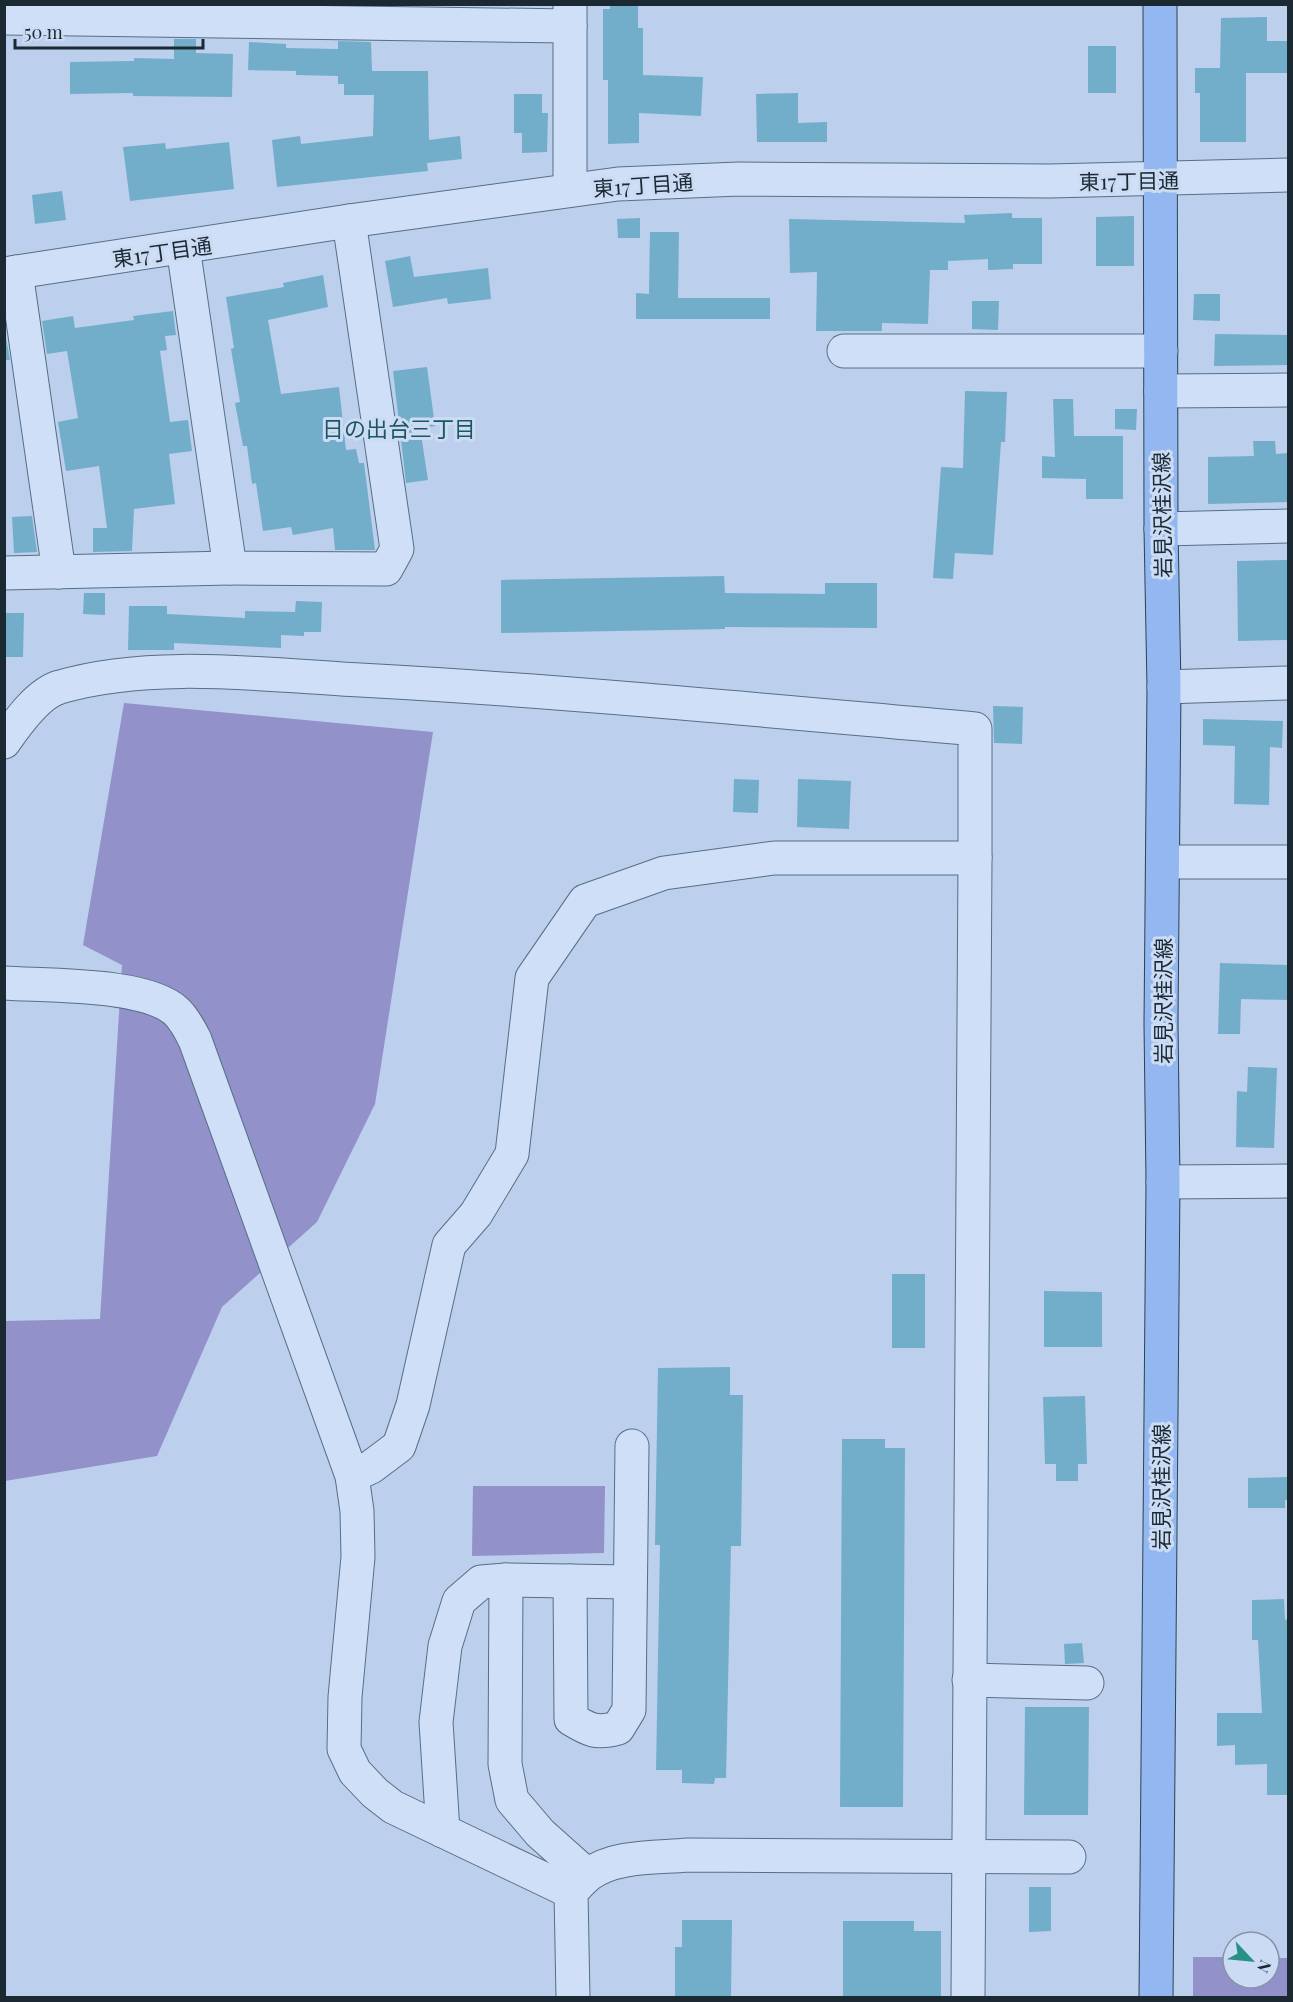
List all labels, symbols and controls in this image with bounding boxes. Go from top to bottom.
scale bar [15,12,202,50]
text: 50 m [24,20,63,44]
street label: 東17丁目通 [1079,165,1179,195]
street label: 東17丁目通 [592,167,694,201]
street label: 東17丁目通 [110,230,214,272]
district label: 日の出台三丁目 [322,413,476,443]
street label: 岩見沢桂沢線 [1146,452,1176,578]
street label: 岩見沢桂沢線 [1148,938,1176,1064]
street label: 岩見沢桂沢線 [1146,1424,1174,1550]
north arrow [1221,1930,1281,1990]
text: N [1253,1957,1277,1977]

